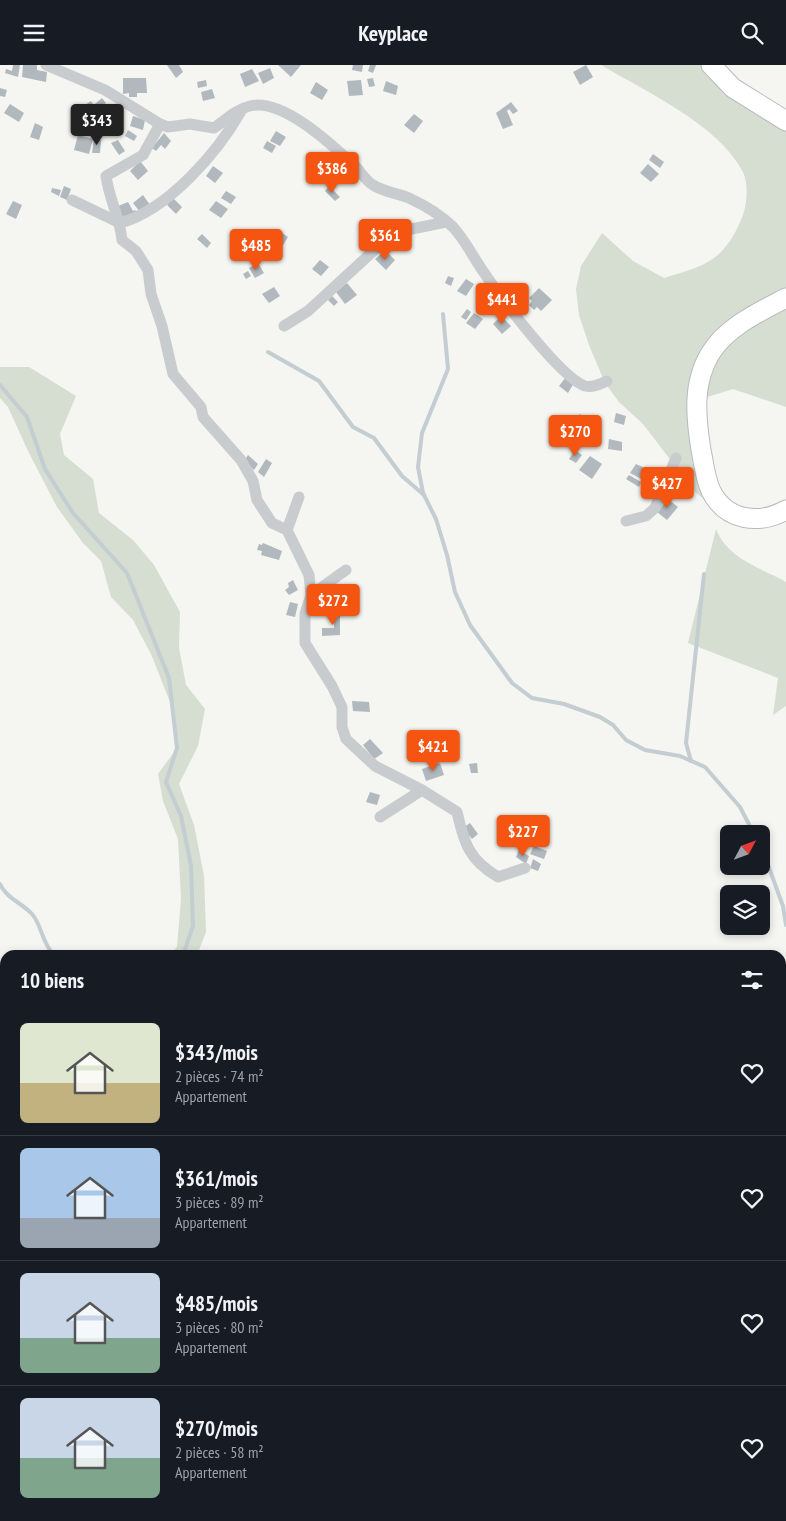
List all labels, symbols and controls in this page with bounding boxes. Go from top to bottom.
icon: menu [20,19,48,47]
text: Keyplace [358,19,428,47]
icon: search [738,19,766,47]
pin: $343 [67,103,127,146]
text: $343 [82,110,112,130]
pin: $386 [302,151,362,194]
text: $386 [317,158,347,178]
pin: $361 [355,219,415,261]
text: $361 [370,225,400,245]
pin: $485 [226,229,286,271]
text: $485 [241,235,271,255]
pin: $441 [472,283,532,325]
text: $441 [487,289,517,309]
pin: $270 [545,415,605,457]
text: $270 [560,421,590,441]
pin: $427 [637,467,697,509]
text: $427 [652,473,682,493]
pin: $272 [303,583,363,626]
text: $272 [318,590,348,610]
pin: $421 [403,729,463,772]
text: $421 [418,736,448,756]
pin: $227 [493,815,553,857]
text: $227 [508,821,538,841]
north arrow [720,825,770,875]
map controls [720,825,770,935]
button: layers [720,885,770,935]
icon: filters [738,966,766,994]
text: 10 biens [20,967,84,994]
text: $343/mois [175,1039,258,1066]
icon: home [60,1043,120,1103]
icon: heart [738,1059,766,1087]
text: 2 pièces · 74 m² [175,1066,264,1086]
text: Appartement [175,1086,247,1106]
text: $361/mois [175,1165,258,1192]
icon: home [60,1168,120,1228]
icon: heart [738,1184,766,1212]
text: 3 pièces · 89 m² [175,1192,264,1212]
text: Appartement [175,1212,247,1232]
text: $485/mois [175,1290,258,1317]
icon: home [60,1293,120,1353]
icon: heart [738,1309,766,1337]
text: 3 pièces · 80 m² [175,1317,264,1337]
text: Appartement [175,1337,247,1357]
text: $270/mois [175,1415,258,1442]
icon: home [60,1418,120,1478]
icon: heart [738,1434,766,1462]
text: 2 pièces · 58 m² [175,1442,264,1462]
text: Appartement [175,1462,247,1482]

